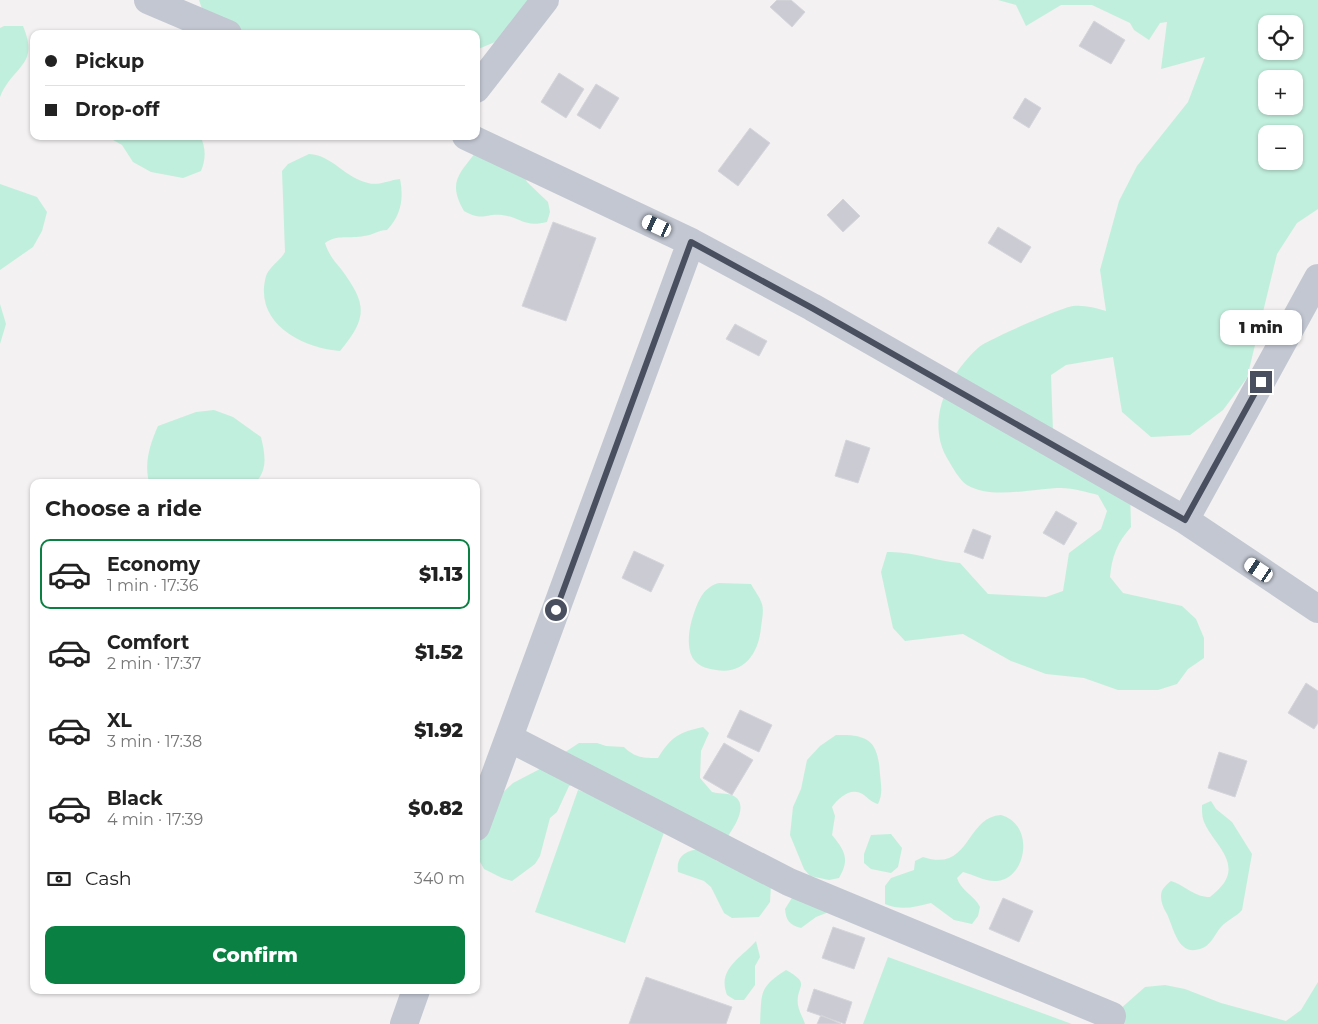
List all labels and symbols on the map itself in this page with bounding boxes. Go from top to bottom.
car [640,213,673,239]
callout: 1 min [1220,310,1302,344]
route end [1250,371,1272,393]
car [1242,555,1275,585]
route start [545,599,567,621]

